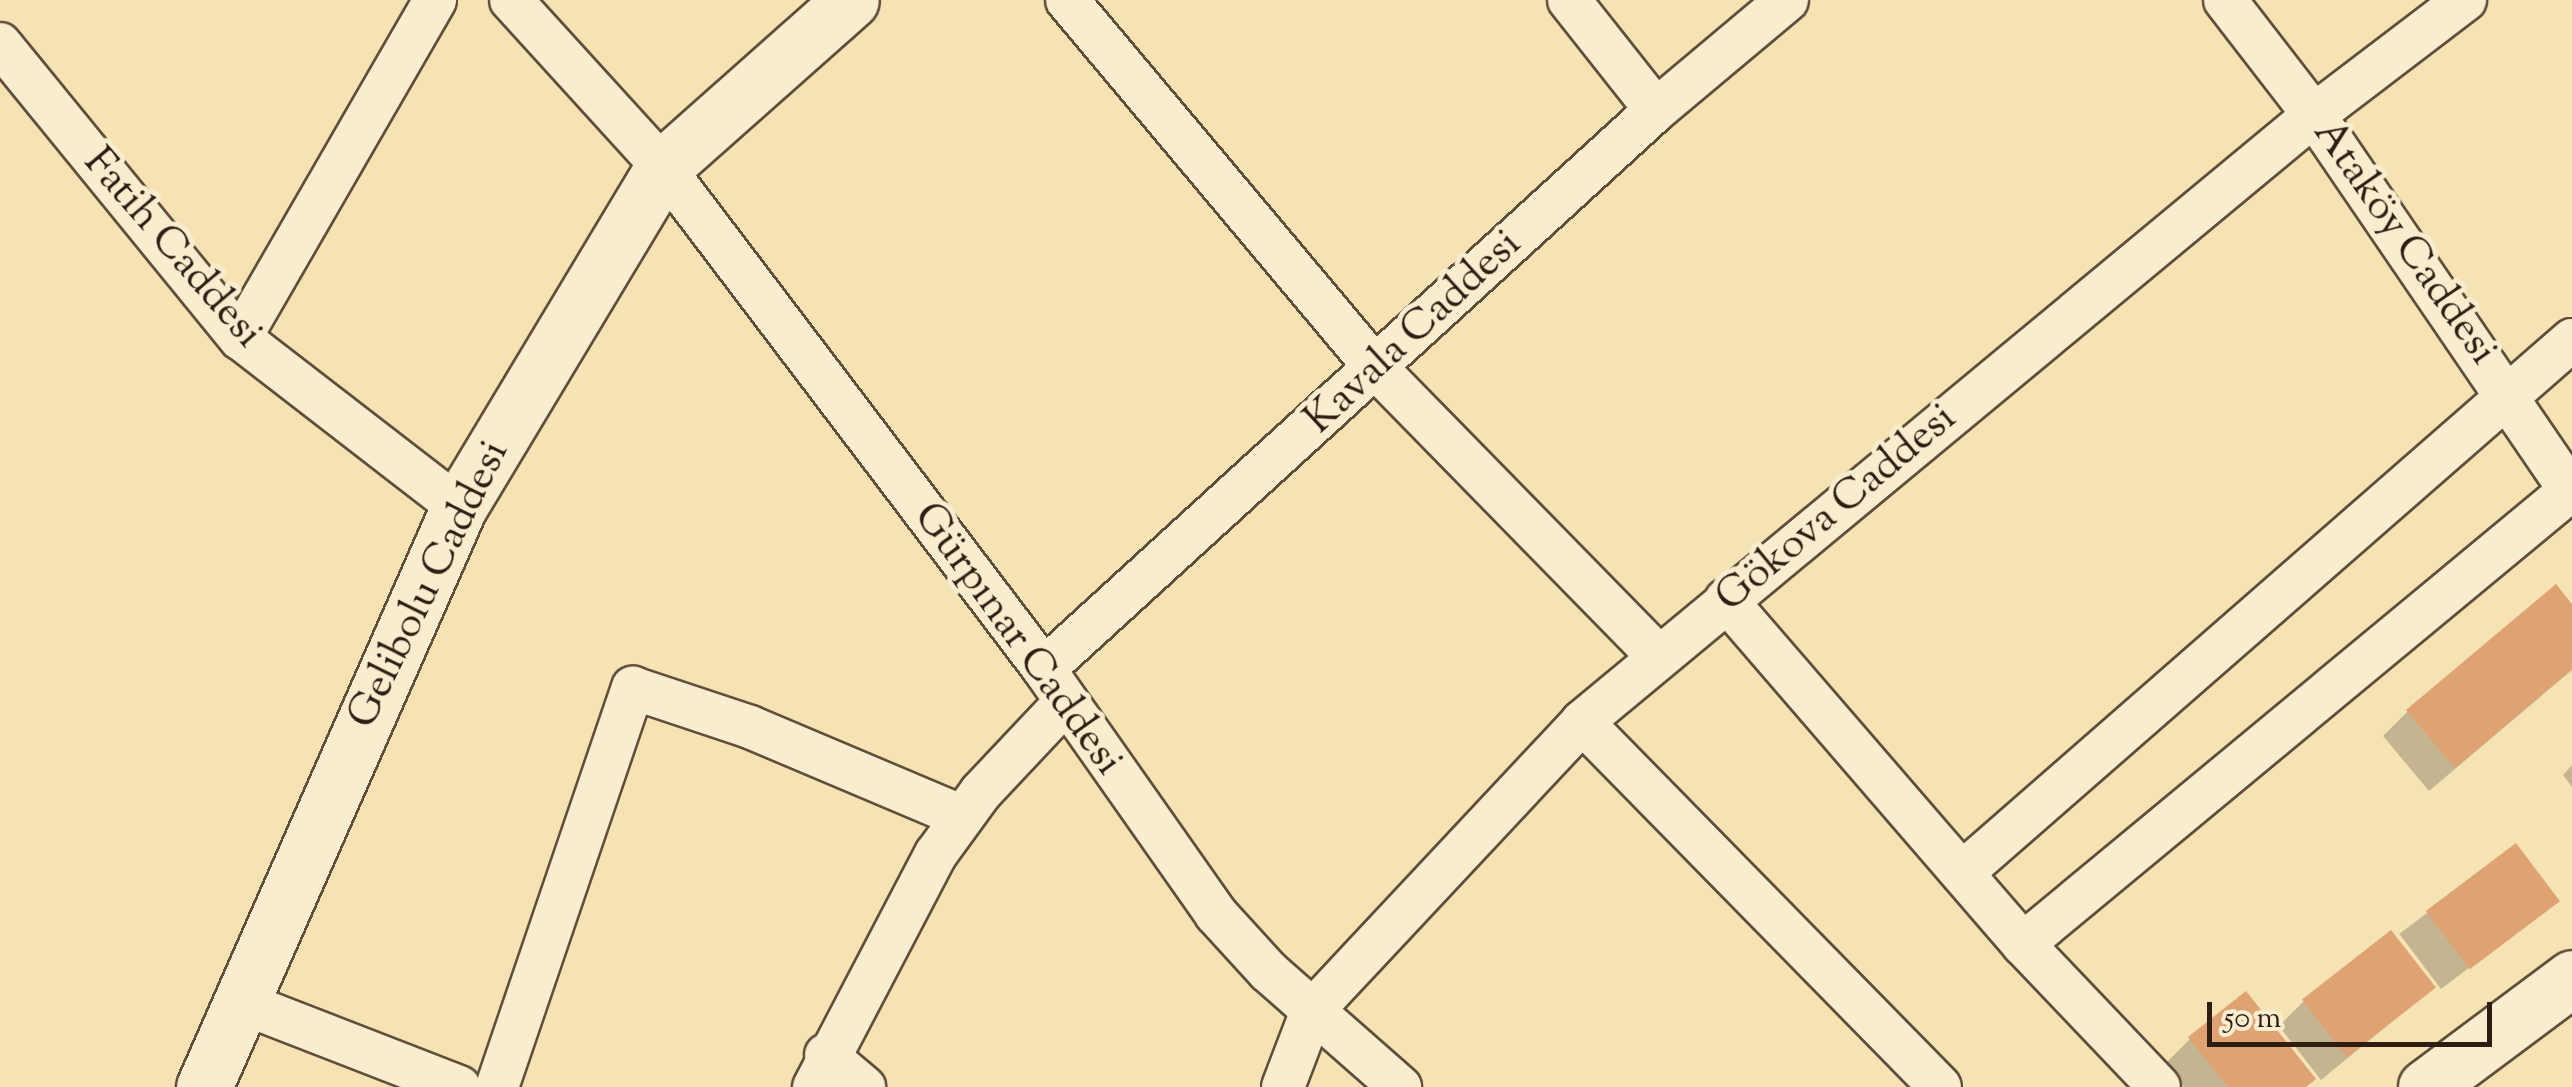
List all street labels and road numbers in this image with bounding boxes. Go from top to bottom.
street label: Ataköy Caddesi [2301,111,2507,375]
street label: Fatih Caddesi [72,139,272,359]
street label: Kavala Caddesi [1295,220,1533,446]
street label: Gökova Caddesi [1707,394,1967,624]
street label: Gelibolu Caddesi [339,433,521,737]
street label: Gürpınar Caddesi [901,494,1133,786]

